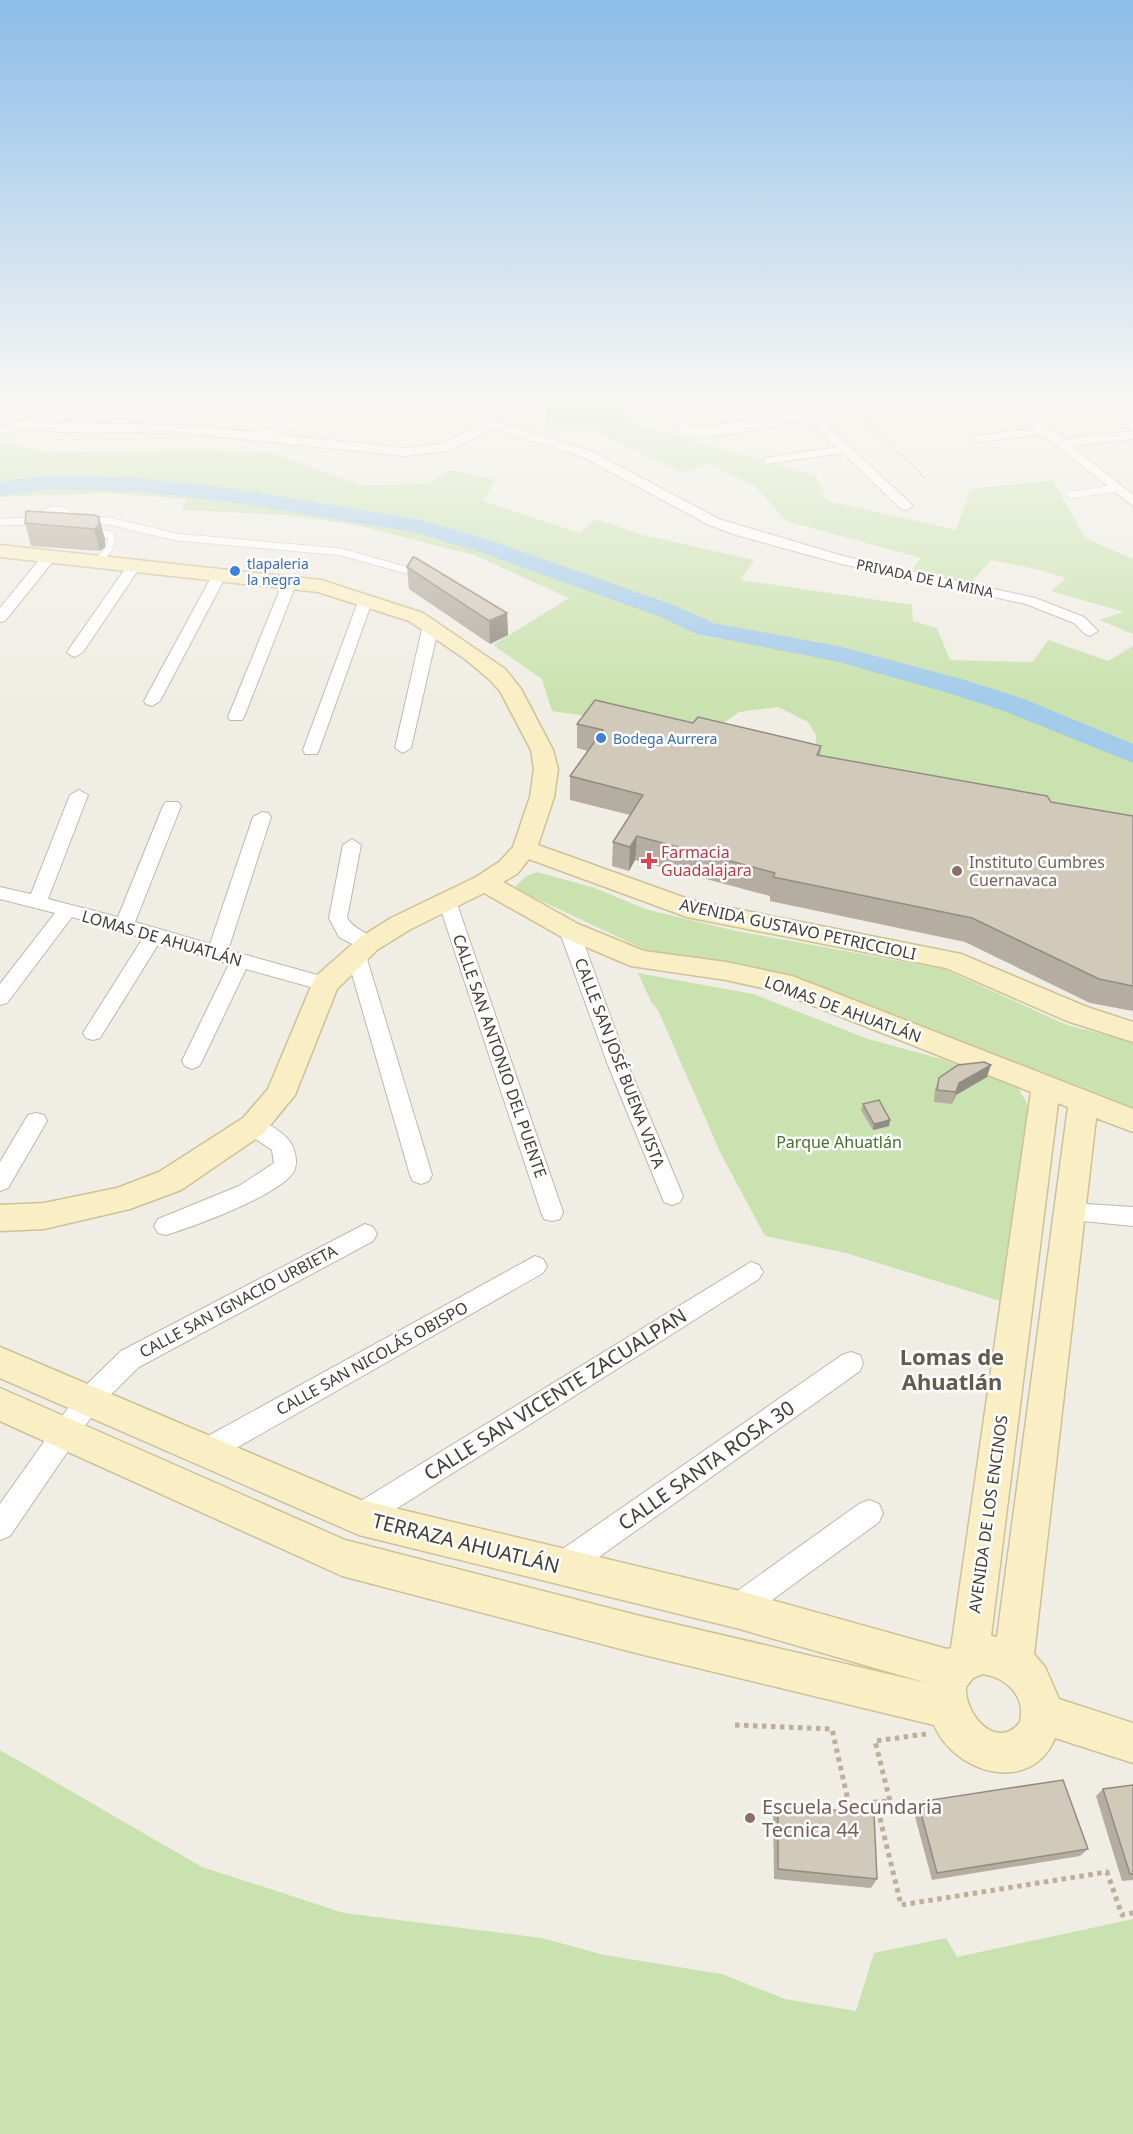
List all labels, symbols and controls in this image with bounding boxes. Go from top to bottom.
place label: tlapaleria la negra [247,554,309,589]
street label: PRIVADA DE LA MINA [855,554,995,602]
marker: tlapaleria la negra [228,564,242,578]
place label: Bodega Aurrera [613,729,717,748]
marker: Bodega Aurrera [594,731,608,745]
place label: Farmacia Guadalajara [661,841,752,881]
place label: Instituto Cumbres Cuernavaca [969,851,1105,891]
marker: Farmacia Guadalajara [642,854,656,868]
marker: Instituto Cumbres Cuernavaca [950,864,964,878]
street label: AVENIDA GUSTAVO PETRICCIOLI [678,893,918,965]
street label: LOMAS DE AHUATLÁN [79,905,245,971]
street label: CALLE SAN ANTONIO DEL PUENTE [448,931,552,1181]
street label: CALLE SAN JOSÉ BUENA VISTA [570,955,671,1172]
street label: LOMAS DE AHUATLÁN [762,970,924,1048]
park label: Parque Ahuatlán [776,1131,902,1153]
street label: CALLE SAN IGNACIO URBIETA [135,1239,341,1363]
street label: CALLE SAN NICOLÁS OBISPO [272,1296,472,1420]
street label: CALLE SAN VICENTE ZACUALPAN [418,1302,692,1486]
district label: Lomas de Ahuatlán [900,1341,1004,1396]
street label: CALLE SANTA ROSA 30 [613,1394,799,1536]
street label: AVENIDA DE LOS ENCINOS [963,1413,1013,1614]
street label: TERRAZA AHUATLÁN [369,1507,563,1579]
place label: Escuela Secundaria Tecnica 44 [762,1793,942,1843]
marker: Escuela Secundaria Tecnica 44 [743,1811,757,1825]

